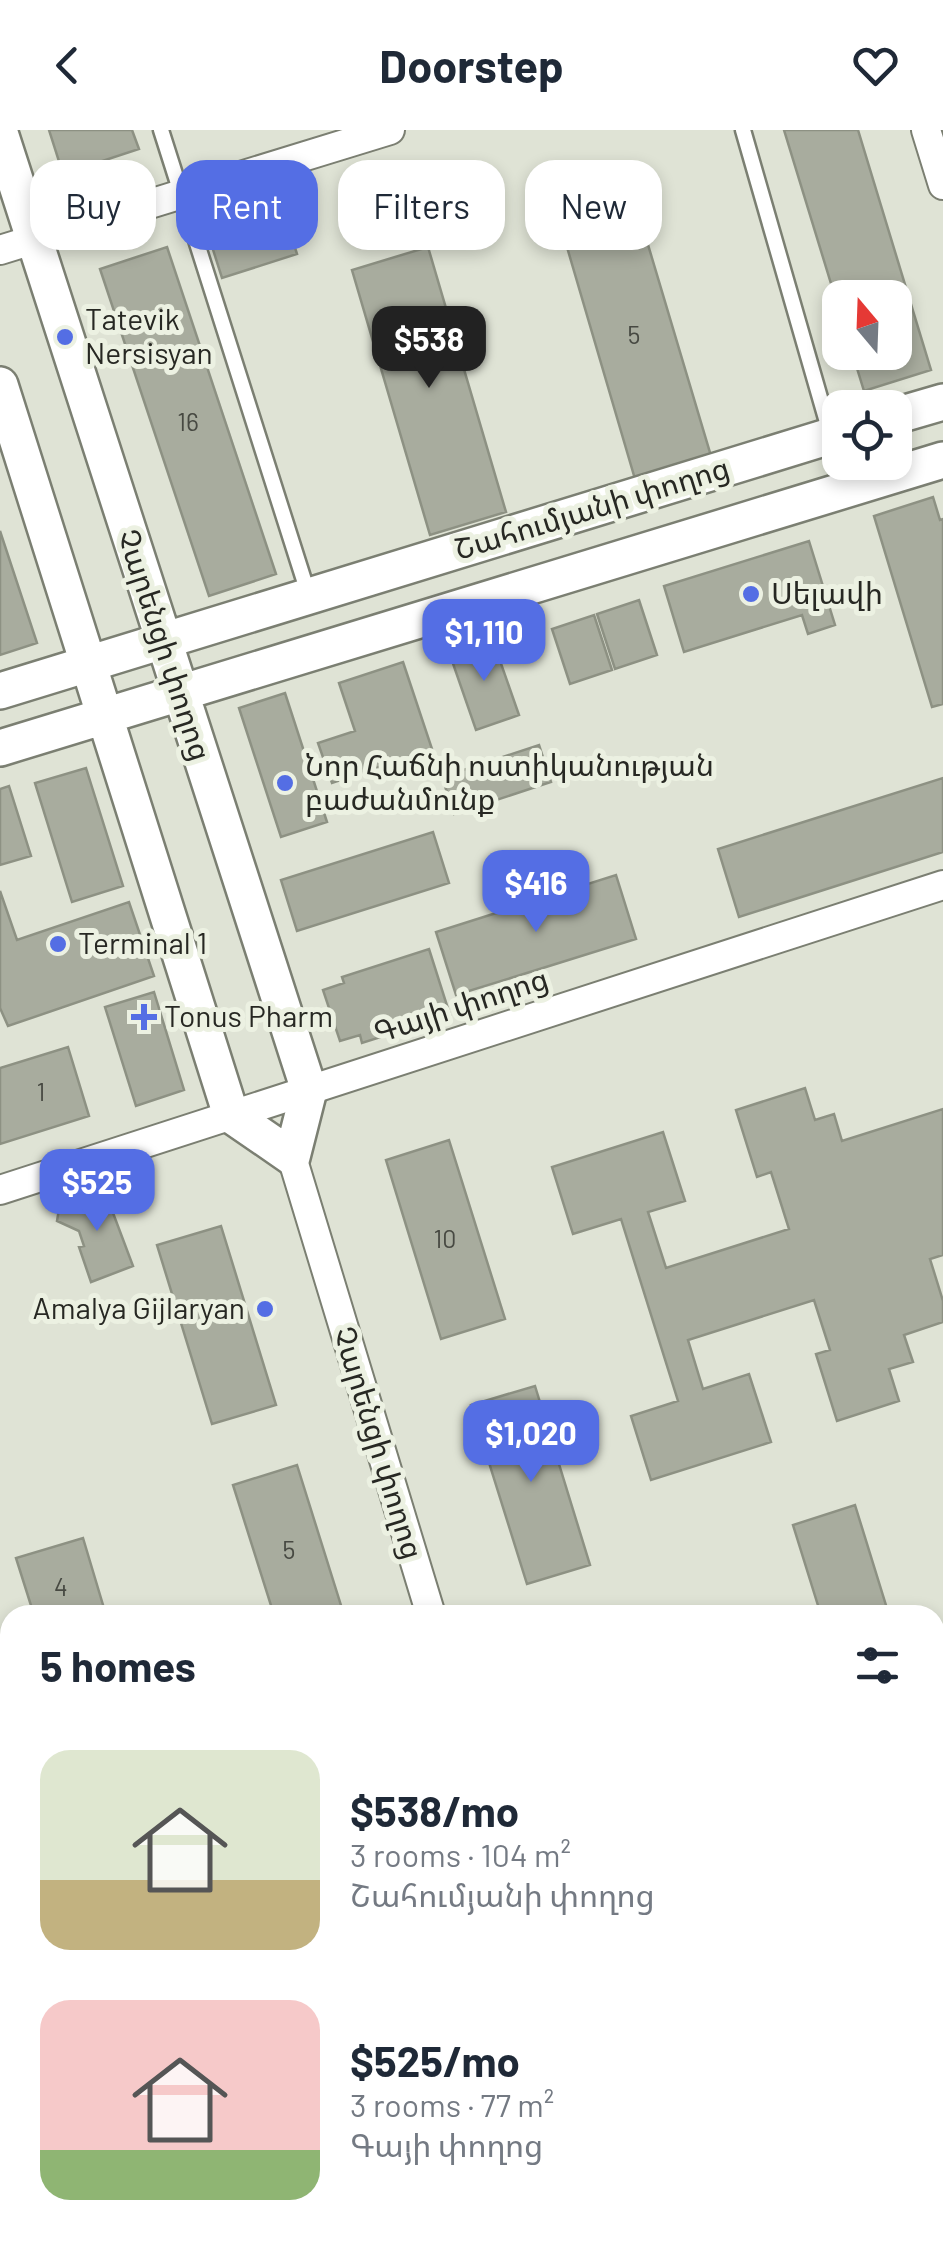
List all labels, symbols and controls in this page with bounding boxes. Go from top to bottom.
icon: back [40,38,95,93]
text: Doorstep [379,38,564,92]
icon: heart [848,38,903,93]
chip: Buy [30,160,156,250]
chip: Rent [176,160,318,250]
chip: Filters [338,160,505,250]
chip: New [525,160,662,250]
north arrow [822,280,912,370]
map controls [822,280,912,480]
place label: Tatevik Nersisyan [85,300,213,370]
pin: $538 [370,306,488,391]
text: $538 [394,319,464,357]
house number: 5 [628,319,640,349]
marker: Tatevik Nersisyan [54,326,76,348]
button: locate [822,390,912,480]
house number: 16 [177,406,199,436]
street label: Շահումյանի փողոց [450,448,734,567]
street label: Չարենցի փողոց [111,524,220,765]
place label: Սելավի [771,574,883,611]
marker: Սելավի [740,583,762,605]
pin: $1,110 [403,599,565,684]
text: $1,110 [444,612,524,650]
place label: Նոր Հաճնի ոստիկանության բաժանմունք [305,746,714,817]
marker: Նոր Հաճնի ոստիկանության բաժանմունք [274,772,296,794]
pin: $416 [477,850,595,935]
text: $416 [504,863,568,901]
place label: Terminal 1 [78,924,207,960]
marker: Terminal 1 [47,933,69,955]
street label: Գայի փողոց [369,959,552,1050]
place label: Tonus Pharm [164,997,333,1033]
marker: Tonus Pharm [133,1006,155,1028]
house number: 1 [37,1076,45,1106]
pin: $525 [38,1149,156,1234]
text: $525 [62,1162,132,1200]
house number: 10 [434,1223,456,1253]
place label: Amalya Gijlaryan [33,1289,245,1325]
marker: Amalya Gijlaryan [254,1298,276,1320]
street label: Չարենցի փողոց [326,1322,432,1563]
pin: $1,020 [450,1400,612,1485]
text: $1,020 [485,1413,577,1451]
house number: 5 [283,1534,295,1564]
house number: 4 [54,1571,68,1601]
icon: filters [850,1638,905,1693]
text: 5 homes [40,1640,196,1690]
text: $538/mo [350,1785,519,1835]
icon: home [120,1790,240,1910]
text: 3 rooms · 104 m² [350,1835,571,1873]
text: Շահումյանի փողոց [350,1875,655,1913]
text: $525/mo [350,2035,520,2085]
icon: home [120,2040,240,2160]
text: 3 rooms · 77 m² [350,2085,554,2123]
text: Գայի փողոց [350,2125,543,2163]

